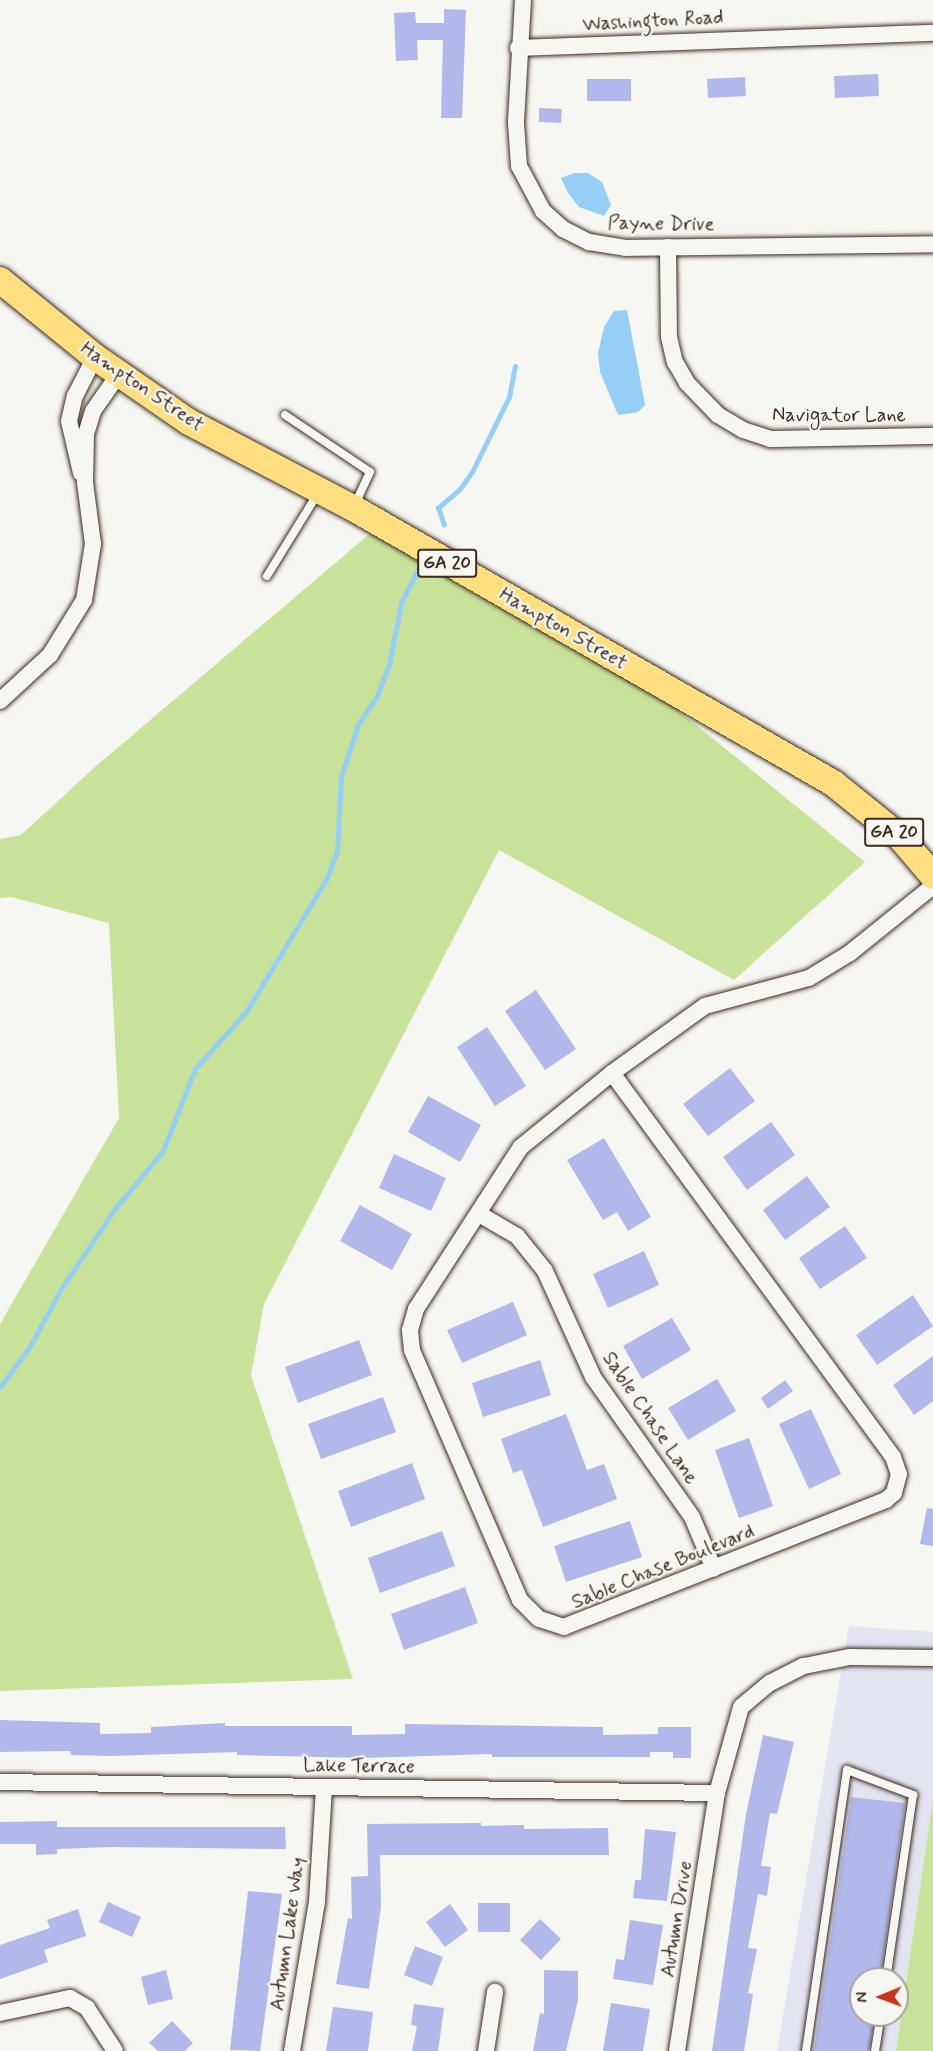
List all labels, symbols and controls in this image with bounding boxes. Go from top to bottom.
street label: Washington Road [582,5,724,37]
street label: Payne Drive [608,211,714,237]
street label: Hampton Street [76,337,208,437]
street label: Navigator Lane [771,403,907,427]
road number: GA 20 [417,548,477,578]
street label: Hampton Street [495,583,631,675]
road number: GA 20 [864,817,924,847]
street label: Sable Chase Lane [597,1348,703,1488]
street label: Sable Chase Boulevard [571,1521,755,1613]
street label: Lake Terrace [304,1753,414,1779]
street label: Autumn Lake Way [265,1854,311,2014]
street label: Autumn Drive [656,1860,698,1978]
north arrow [849,1967,909,2027]
text: N [852,1992,873,2003]

